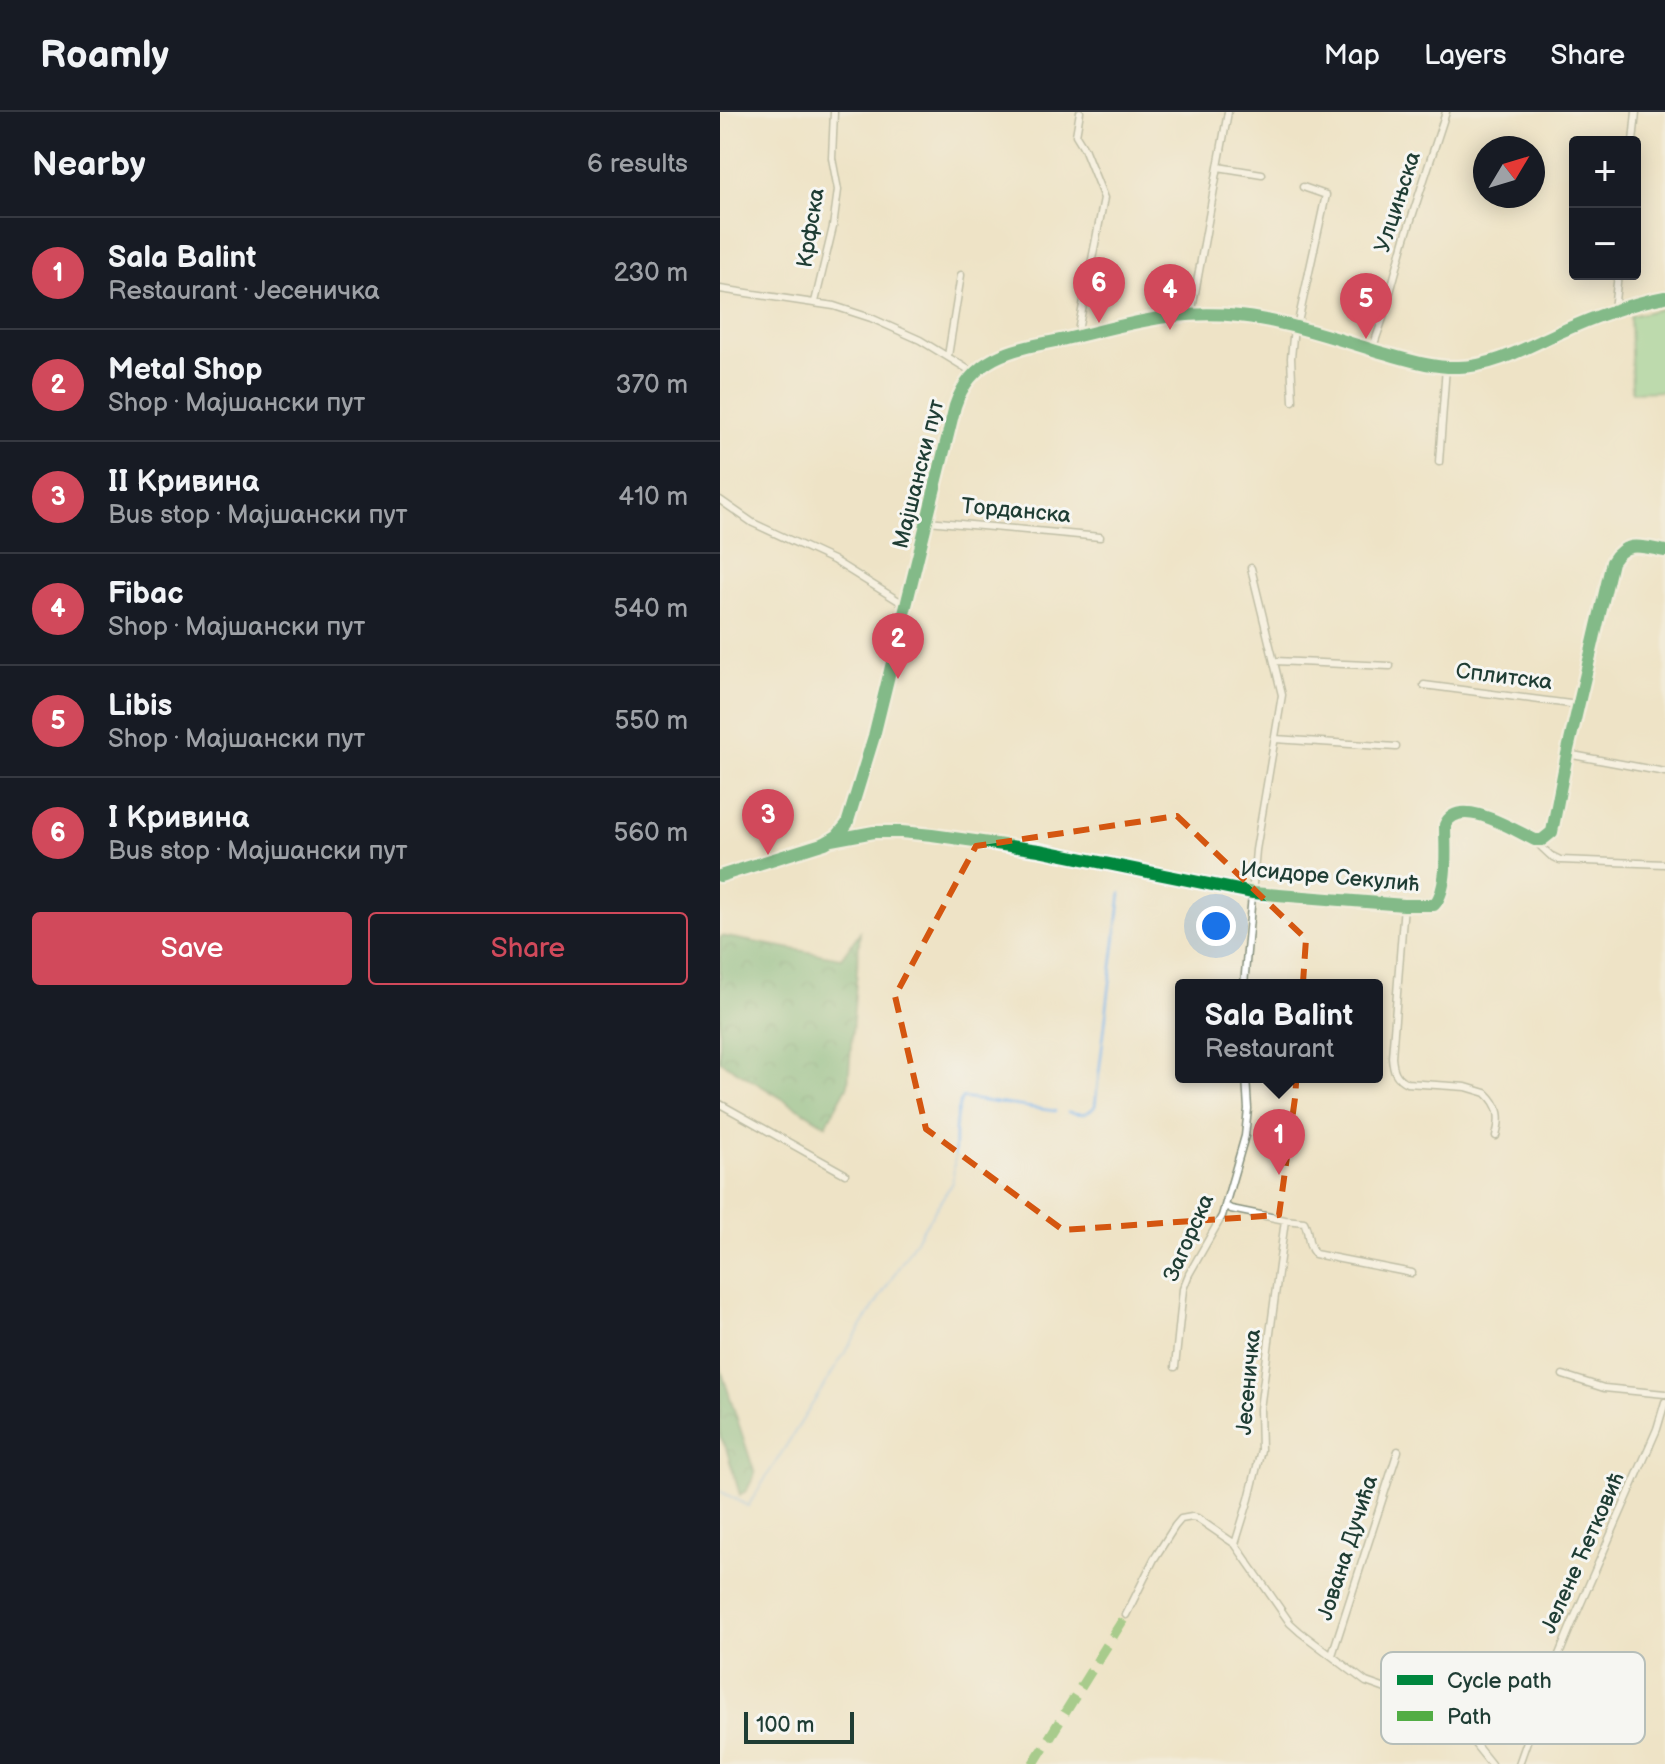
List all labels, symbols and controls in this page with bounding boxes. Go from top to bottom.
text: Roamly [40,33,169,78]
text: Map [1324,39,1380,72]
text: Layers [1424,39,1507,72]
text: Share [1551,39,1625,72]
north arrow [1473,136,1545,208]
map controls [1569,136,1641,280]
button: + [1569,136,1641,208]
text: Nearby [32,144,146,185]
street label: Улцињска [1369,148,1427,256]
text: 6 results [587,149,688,180]
street label: Крфска [791,186,831,270]
button: − [1569,208,1641,280]
text: Sala Balint [108,240,256,276]
pin: 6 [1073,257,1125,323]
text: 1 [53,258,63,289]
text: 230 m [613,258,688,289]
pin: 4 [1144,264,1196,330]
pin: 5 [1340,273,1392,339]
text: Restaurant · Јесеничка [108,276,380,307]
text: Metal Shop [108,352,262,388]
text: 2 [50,370,66,401]
text: 370 m [615,370,688,401]
text: Shop · Мајшански пут [108,388,365,419]
street label: Мајшански пут [887,396,951,551]
text: II Кривина [108,464,259,500]
text: 3 [50,482,66,513]
text: 410 m [618,482,688,513]
street label: Торданска [960,493,1072,529]
text: Bus stop · Мајшански пут [108,500,408,531]
text: Fibac [108,576,184,612]
text: 4 [50,594,66,625]
text: 540 m [613,594,688,625]
text: Shop · Мајшански пут [108,612,365,643]
pin: 2 [872,613,924,679]
street label: Сплитска [1454,658,1554,696]
text: Libis [108,688,172,724]
text: 5 [50,706,66,737]
text: 550 m [614,706,688,737]
text: Shop · Мајшански пут [108,724,365,755]
pin: 3 [742,789,794,855]
text: I Кривина [108,800,249,836]
text: 6 [50,818,66,849]
text: 560 m [613,818,688,849]
text: Bus stop · Мајшански пут [108,836,408,867]
street label: Исидоре Секулић [1239,856,1421,898]
your location [1196,906,1236,946]
button: Save [32,912,352,985]
button: Share [368,912,688,985]
popup [1175,979,1383,1083]
text: Sala Balint [1205,998,1353,1034]
text: Restaurant [1205,1034,1334,1065]
pin: 1 [1253,1109,1305,1175]
street label: Загорска [1158,1190,1220,1286]
street label: Јесеничка [1231,1328,1267,1436]
street label: Јелене Ћетковић [1535,1468,1631,1638]
street label: Јована Дучића [1312,1472,1384,1624]
legend [1381,1652,1645,1744]
text: Cycle path [1447,1668,1552,1695]
text: Path [1447,1704,1491,1731]
scale bar [744,1708,854,1744]
text: 100 m [756,1712,815,1739]

